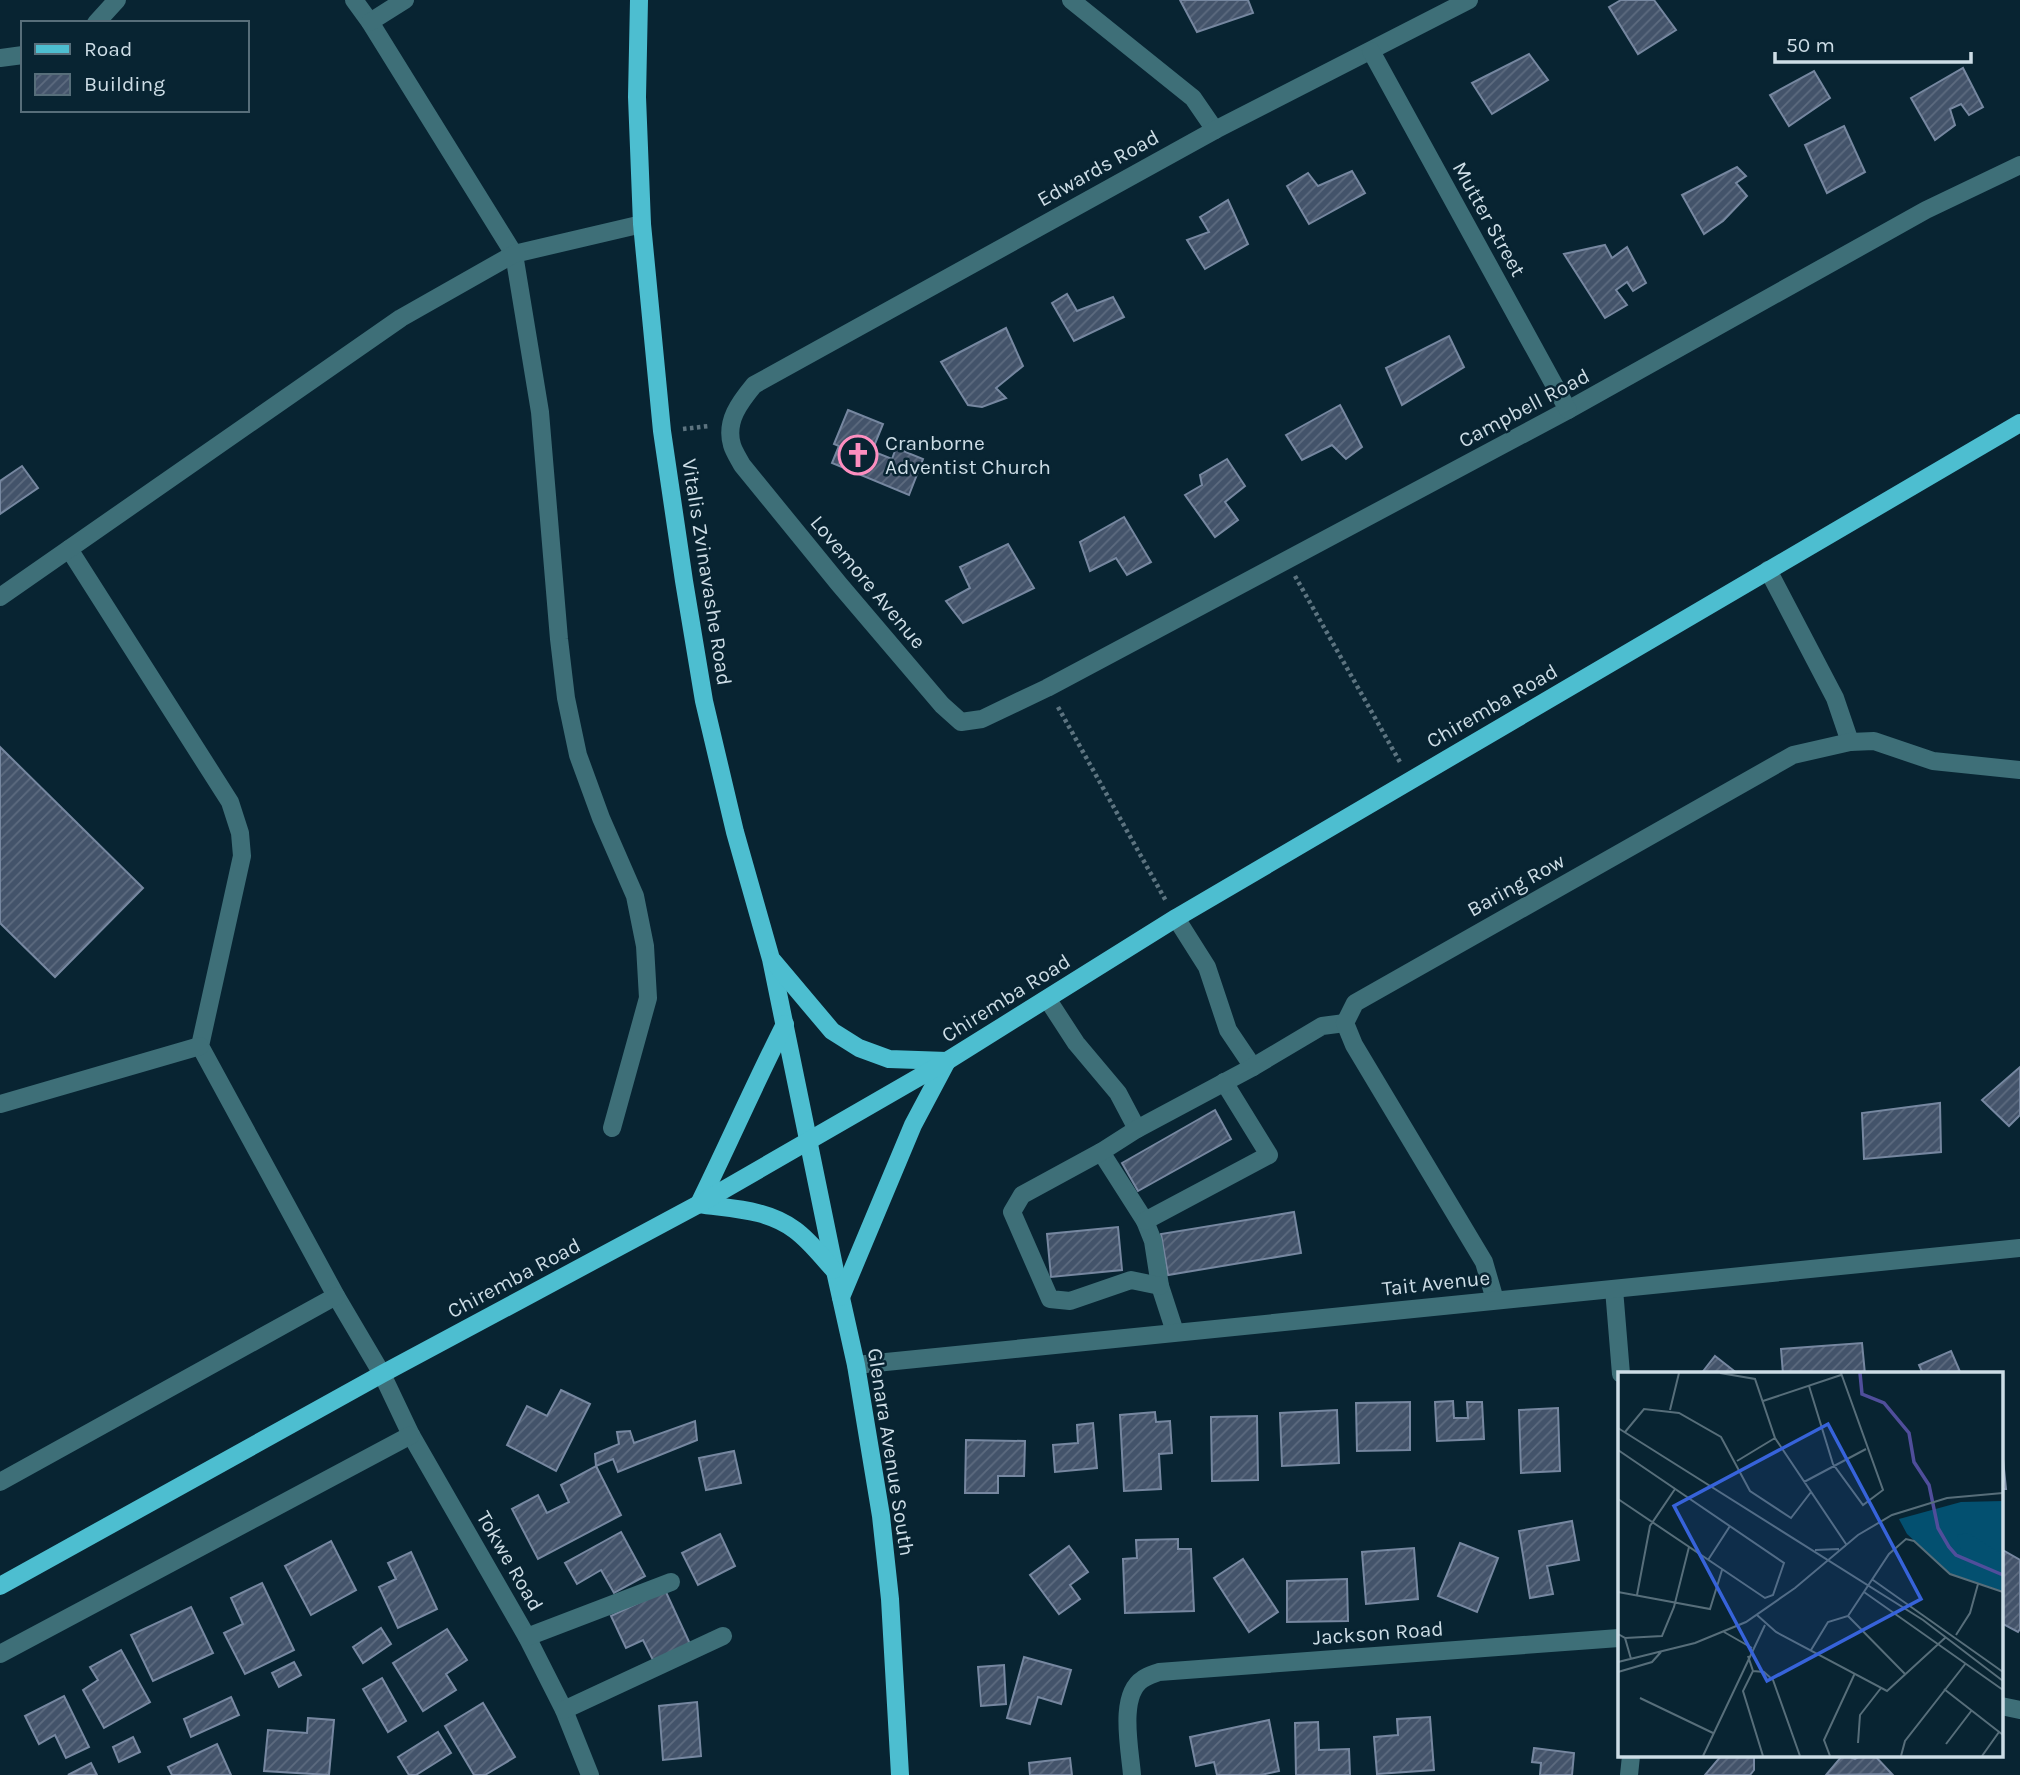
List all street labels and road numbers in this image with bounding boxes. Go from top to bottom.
street label: Edwards Road [1033,125,1163,211]
street label: Mutter Street [1448,158,1530,281]
street label: Campbell Road [1454,363,1594,453]
street label: Vitalis Zvinavashe Road [677,457,737,687]
street label: Lovemore Avenue [805,511,931,653]
street label: Chiremba Road [1422,659,1562,753]
street label: Baring Row [1463,848,1569,922]
street label: Chiremba Road [937,949,1075,1047]
street label: Chiremba Road [443,1233,585,1323]
street label: Tait Avenue [1381,1265,1491,1301]
street label: Glenara Avenue South [863,1346,919,1558]
street label: Tokwe Road [472,1507,548,1615]
street label: Jackson Road [1312,1616,1444,1650]

